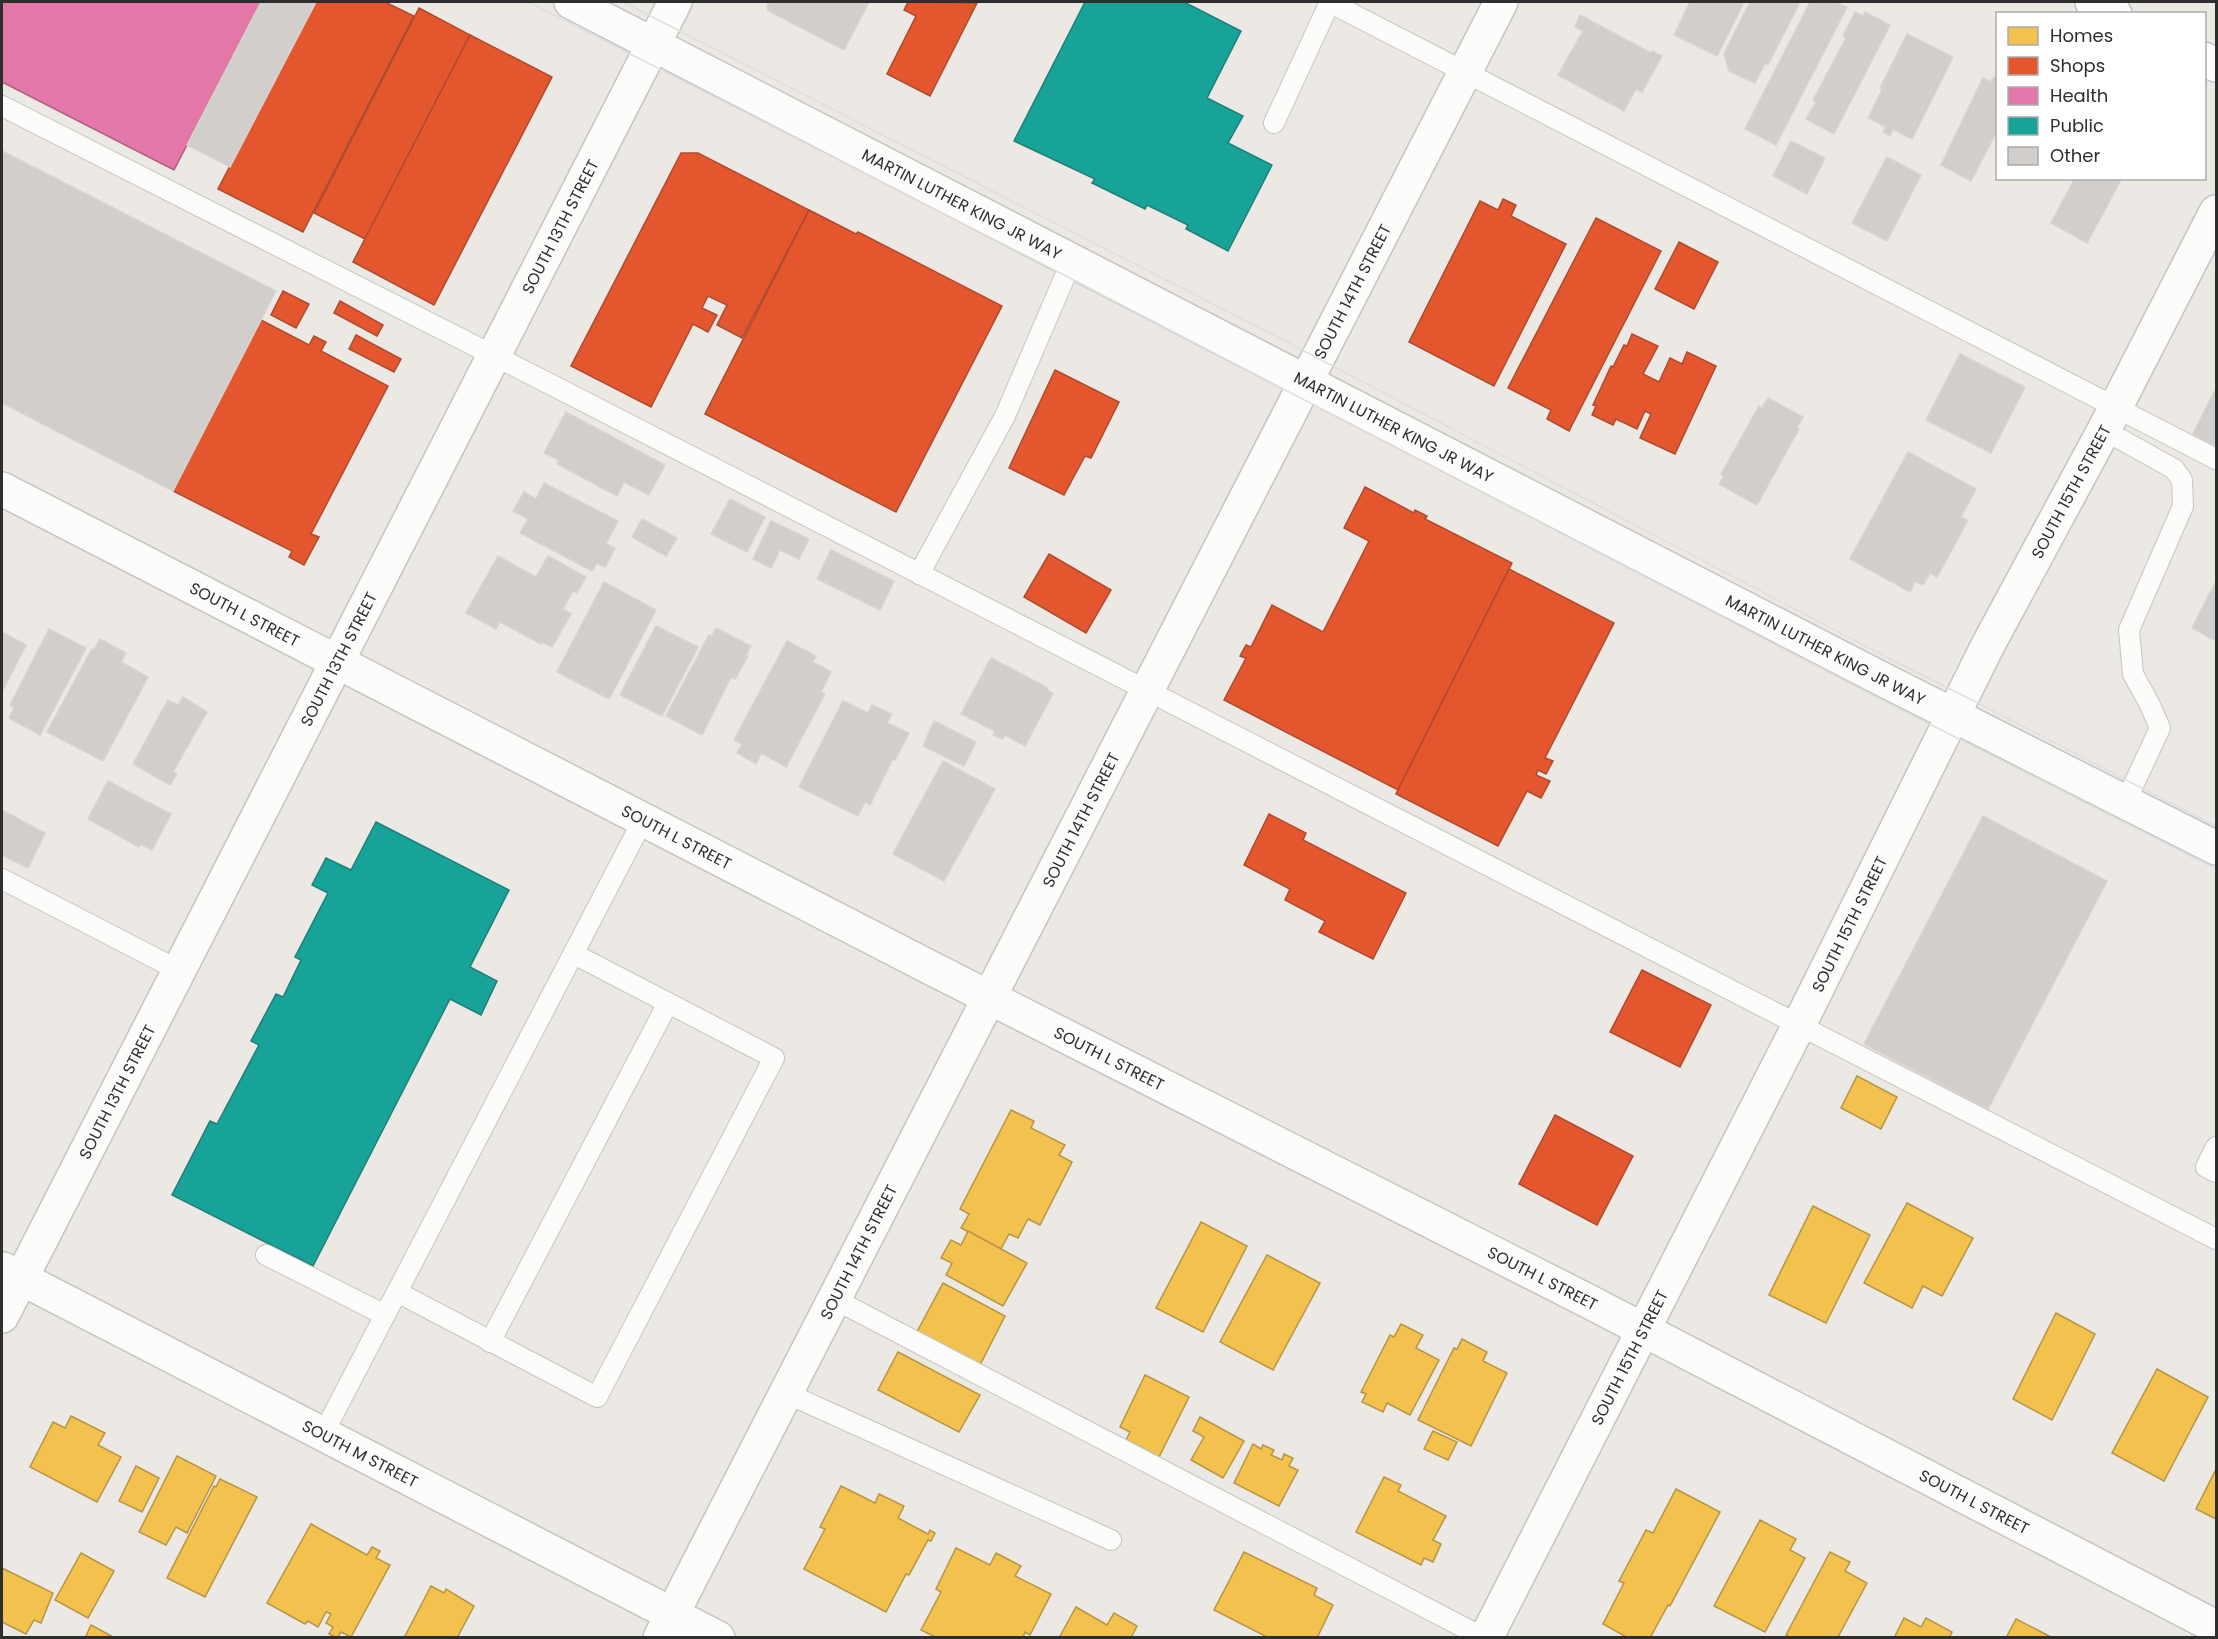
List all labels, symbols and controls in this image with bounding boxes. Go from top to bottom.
legend [1996,12,2206,180]
text: Homes [2050,23,2113,48]
text: Shops [2050,53,2105,78]
text: Health [2050,83,2108,108]
text: Public [2050,113,2104,138]
street label: MARTIN LUTHER KING JR WAY [858,143,1066,266]
text: Other [2050,143,2100,168]
street label: SOUTH 13TH STREET [516,155,605,298]
street label: SOUTH 14TH STREET [1308,220,1397,363]
street label: MARTIN LUTHER KING JR WAY [1290,366,1498,489]
street label: SOUTH 15TH STREET [2026,421,2117,563]
street label: SOUTH L STREET [185,577,304,653]
street label: SOUTH 13TH STREET [295,588,383,731]
street label: MARTIN LUTHER KING JR WAY [1721,589,1930,711]
street label: SOUTH 14TH STREET [1037,748,1125,891]
street label: SOUTH L STREET [617,799,736,875]
street label: SOUTH 15TH STREET [1806,852,1893,996]
street label: SOUTH 13TH STREET [73,1020,162,1163]
street label: SOUTH L STREET [1050,1021,1168,1097]
street label: SOUTH 14TH STREET [815,1180,903,1324]
street label: SOUTH L STREET [1483,1241,1602,1316]
street label: SOUTH 15TH STREET [1586,1286,1674,1429]
street label: SOUTH M STREET [298,1414,422,1493]
street label: SOUTH L STREET [1915,1464,2033,1540]

